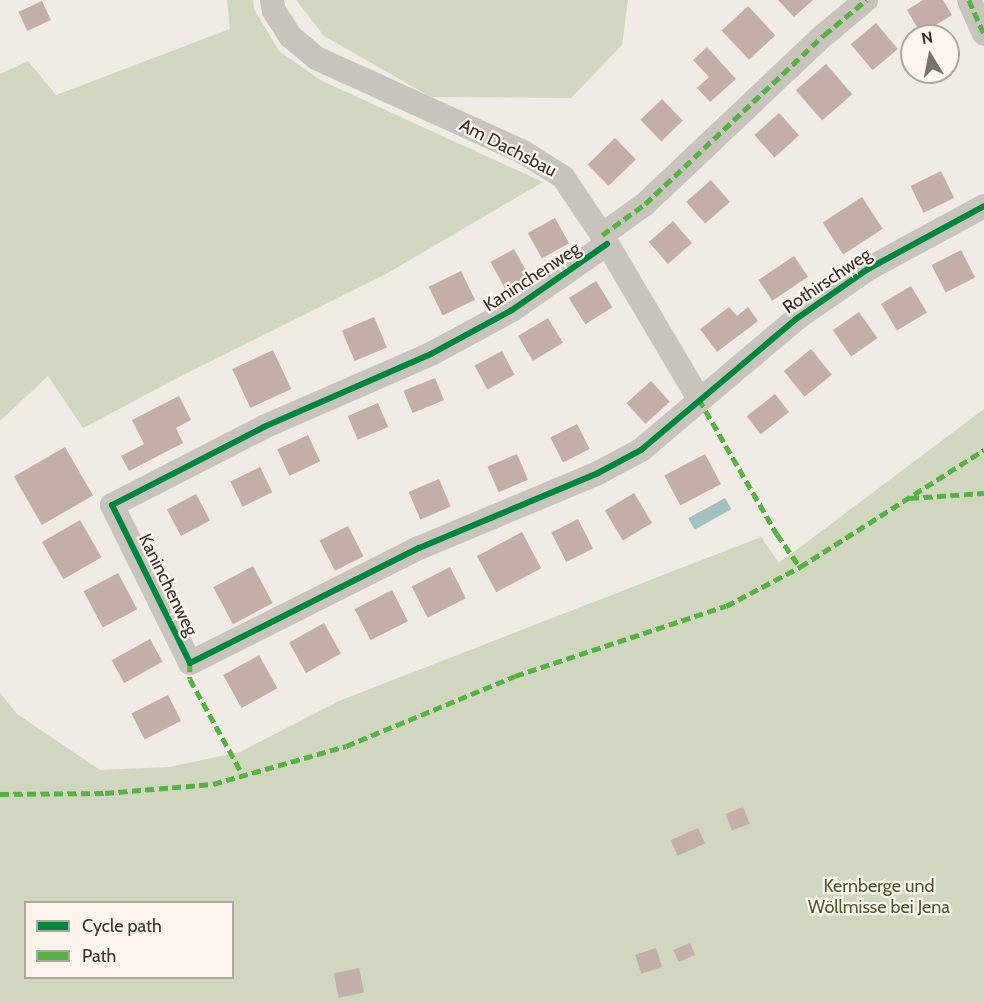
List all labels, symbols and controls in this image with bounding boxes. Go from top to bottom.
north arrow [900,24,960,84]
text: N [920,27,934,48]
street label: Am Dachsbau [456,114,560,182]
street label: Kaninchenweg [480,238,584,316]
street label: Rothirschweg [779,244,875,318]
street label: Kaninchenweg [134,530,202,640]
park label: Kernberge und Wöllmisse bei Jena [808,876,950,918]
legend [24,901,234,979]
text: Cycle path [82,915,162,937]
text: Path [82,945,116,967]

